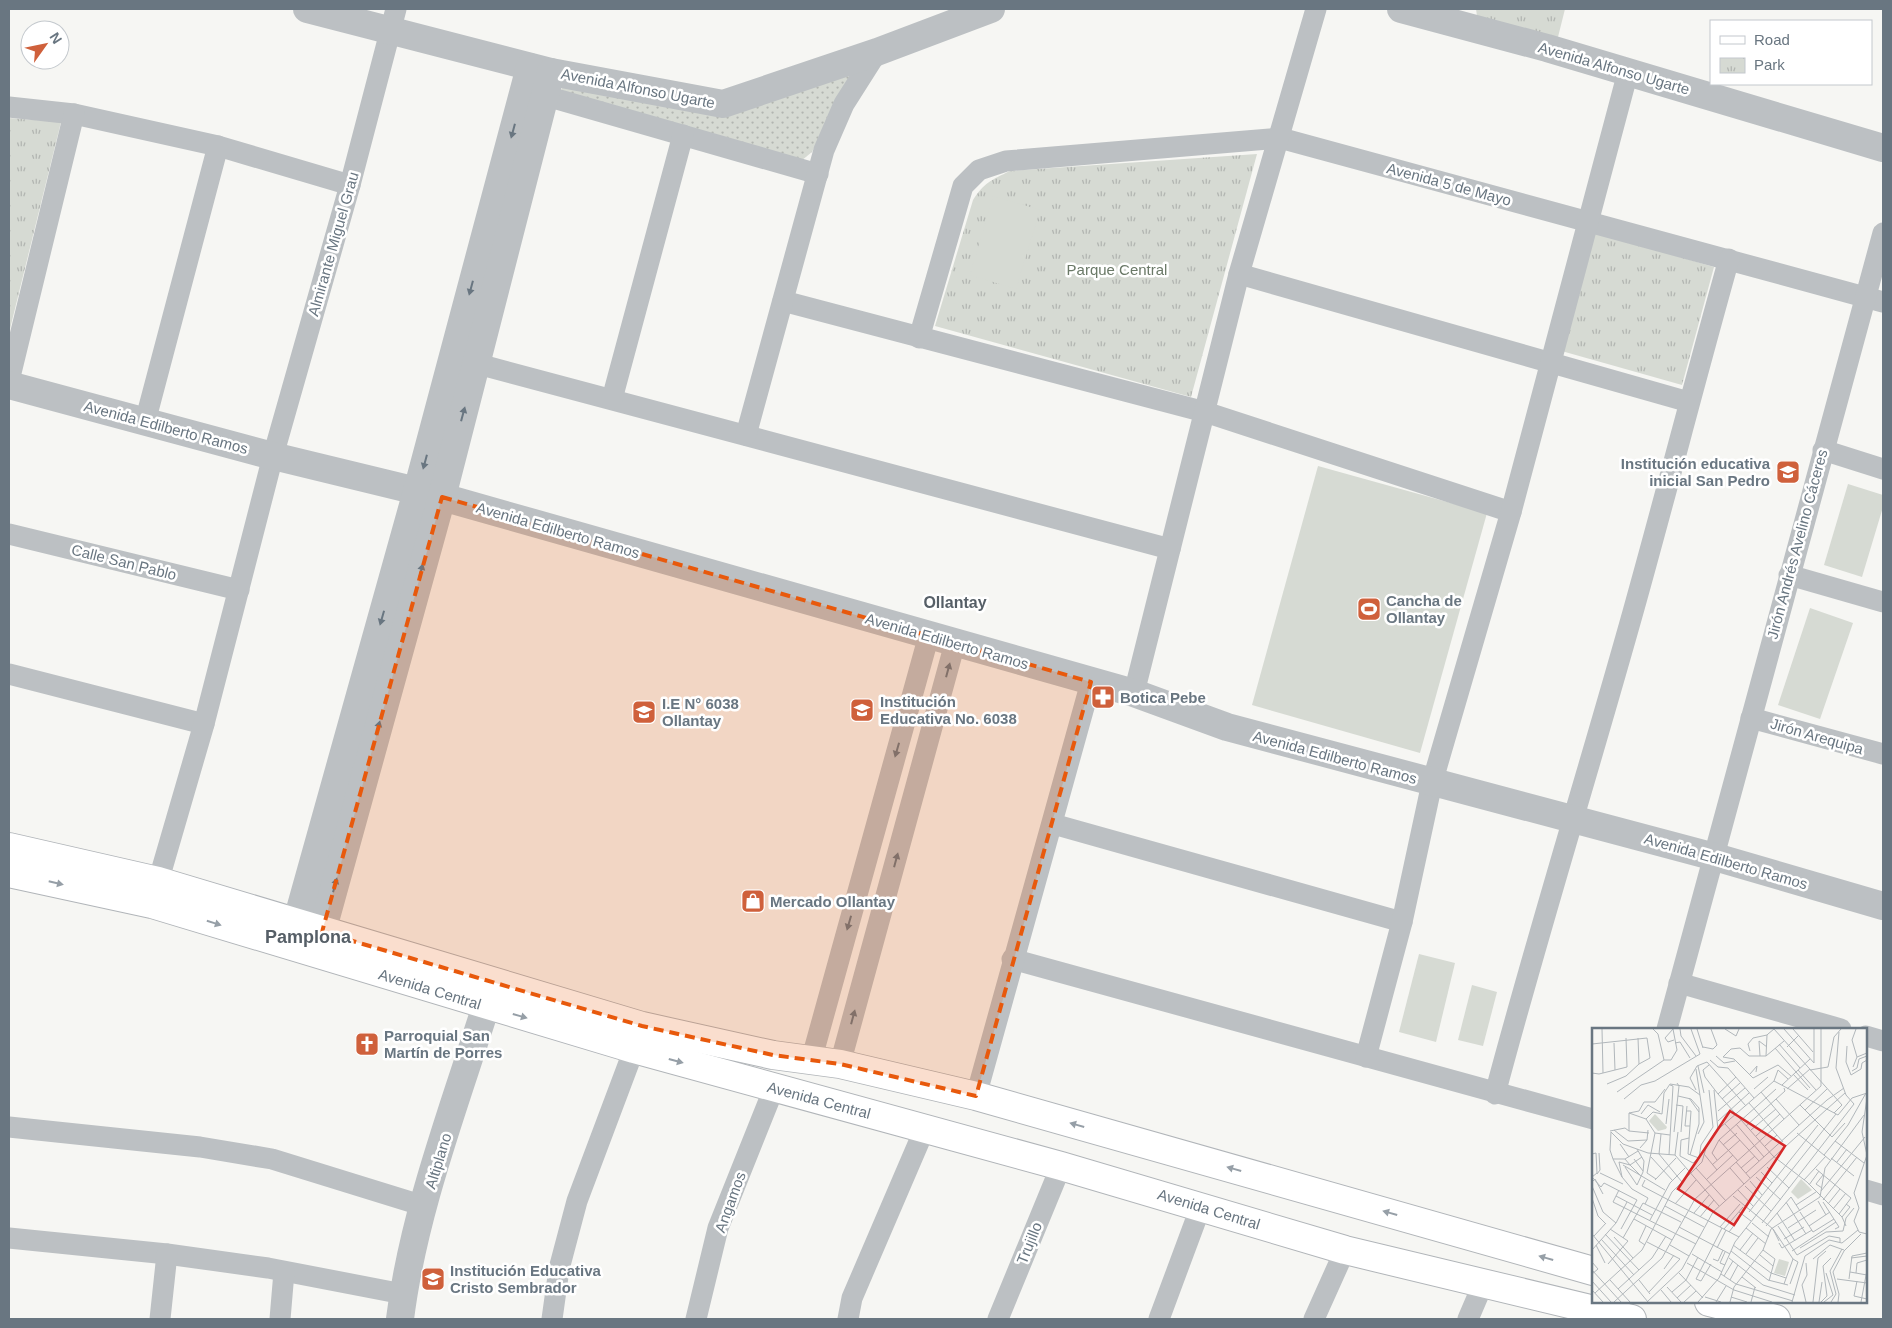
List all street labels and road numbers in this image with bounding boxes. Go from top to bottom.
street label: Avenida Alfonso Ugarte [1536,38,1692,98]
street label: Avenida Alfonso Ugarte [560,65,716,111]
street label: Avenida 5 de Mayo [1385,159,1513,209]
street label: Almirante Miguel Grau [304,170,362,318]
street label: Avenida Edilberto Ramos [82,397,250,457]
street label: Jirón Andrés Avelino Cáceres [1763,447,1831,641]
street label: Avenida Edilberto Ramos [474,499,642,561]
street label: Calle San Pablo [70,541,178,583]
street label: Avenida Edilberto Ramos [863,610,1031,672]
street label: Jirón Arequipa [1769,715,1866,758]
street label: Avenida Edilberto Ramos [1251,727,1419,787]
street label: Avenida Edilberto Ramos [1642,830,1810,892]
street label: Avenida Central [377,965,483,1013]
street label: Avenida Central [765,1078,873,1122]
street label: Altiplano [421,1131,455,1191]
street label: Angamos [711,1169,749,1235]
street label: Avenida Central [1156,1185,1262,1233]
street label: Trujillo [1013,1220,1045,1266]

